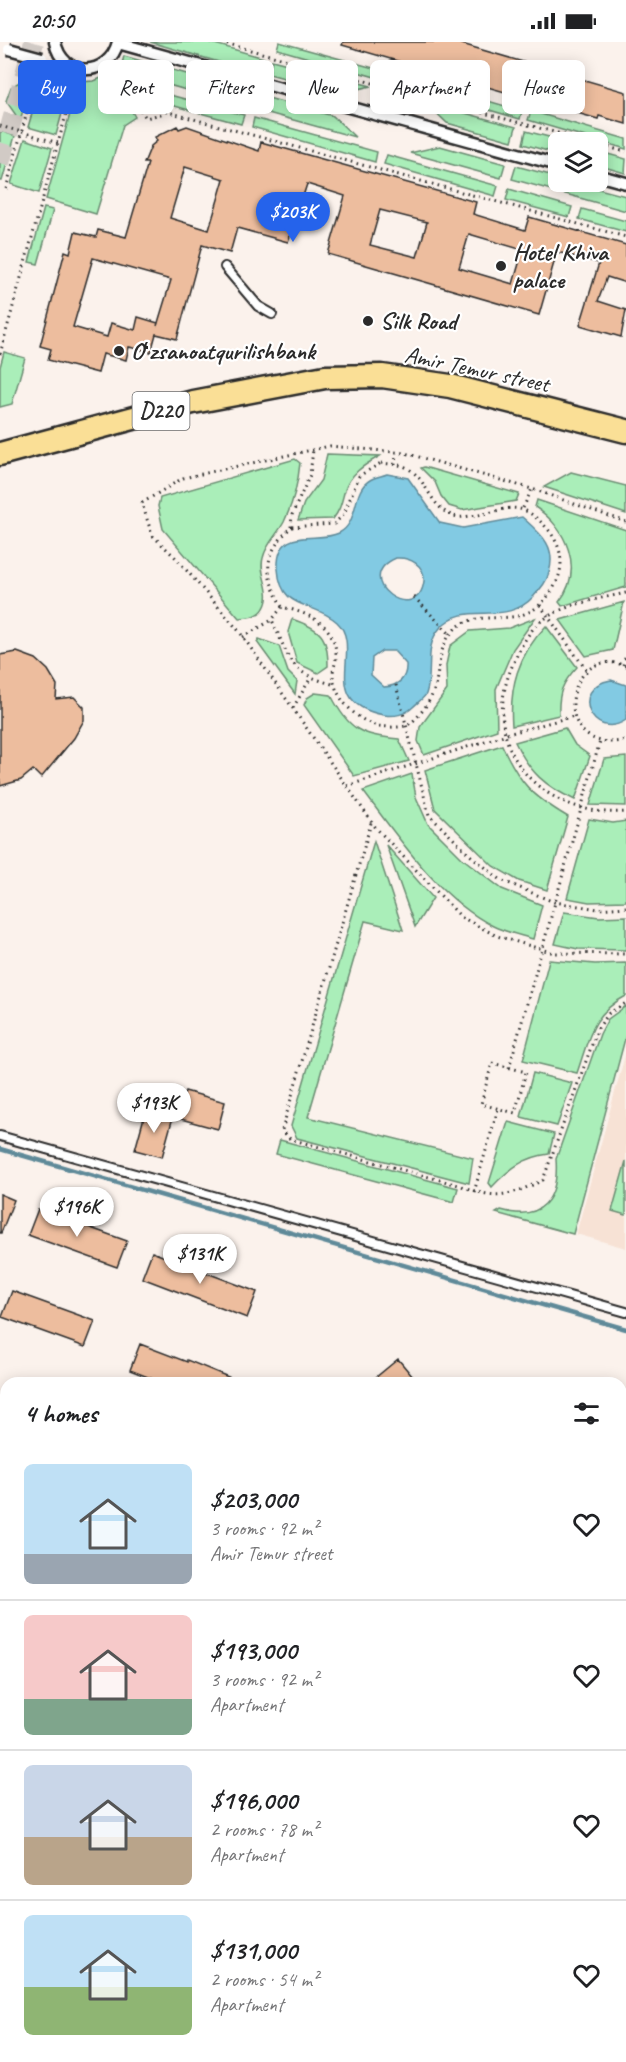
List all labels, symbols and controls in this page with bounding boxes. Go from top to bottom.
text: 20:50 [30,7,74,35]
chip: Buy [18,60,86,114]
chip: Rent [98,60,174,114]
chip: Filters [186,60,274,114]
chip: New [286,60,358,114]
chip: Apartment [370,60,490,114]
chip: House [502,60,585,114]
map controls [548,132,608,192]
button: layers [548,132,608,192]
pin: $203K [251,192,335,243]
text: $203K [270,199,316,224]
place label: Hotel Khiva palace [513,237,610,295]
marker: Hotel Khiva palace [494,259,508,273]
place label: Silk Road [380,306,461,336]
marker: Silk Road [361,314,375,328]
place label: Oʻzsanoatqurilishbank [131,336,317,366]
street label: Amir Temur street [402,339,554,399]
marker: Oʻzsanoatqurilishbank [112,344,126,358]
road number: D220 [132,392,190,430]
pin: $193K [112,1083,196,1134]
text: $193K [131,1090,177,1115]
pin: $196K [35,1187,119,1238]
text: $196K [54,1194,100,1219]
pin: $131K [158,1234,242,1285]
text: $131K [177,1241,223,1266]
text: 4 homes [24,1397,97,1430]
icon: filters [570,1397,603,1430]
text: $203,000 [210,1483,297,1516]
icon: home [72,1488,144,1560]
icon: heart [570,1508,603,1541]
text: 3 rooms · 92 m² [210,1516,318,1541]
text: Amir Temur street [210,1541,332,1566]
text: $193,000 [210,1634,297,1667]
icon: home [72,1639,144,1711]
icon: heart [570,1659,603,1692]
text: 3 rooms · 92 m² [210,1667,318,1692]
text: Apartment [210,1692,283,1717]
text: $196,000 [210,1784,297,1817]
icon: home [72,1789,144,1861]
icon: heart [570,1809,603,1842]
text: 2 rooms · 78 m² [210,1817,318,1842]
text: Apartment [210,1842,283,1867]
text: $131,000 [210,1934,297,1967]
icon: home [72,1939,144,2011]
icon: heart [570,1959,603,1992]
text: 2 rooms · 54 m² [210,1967,318,1992]
text: Apartment [210,1992,283,2017]

